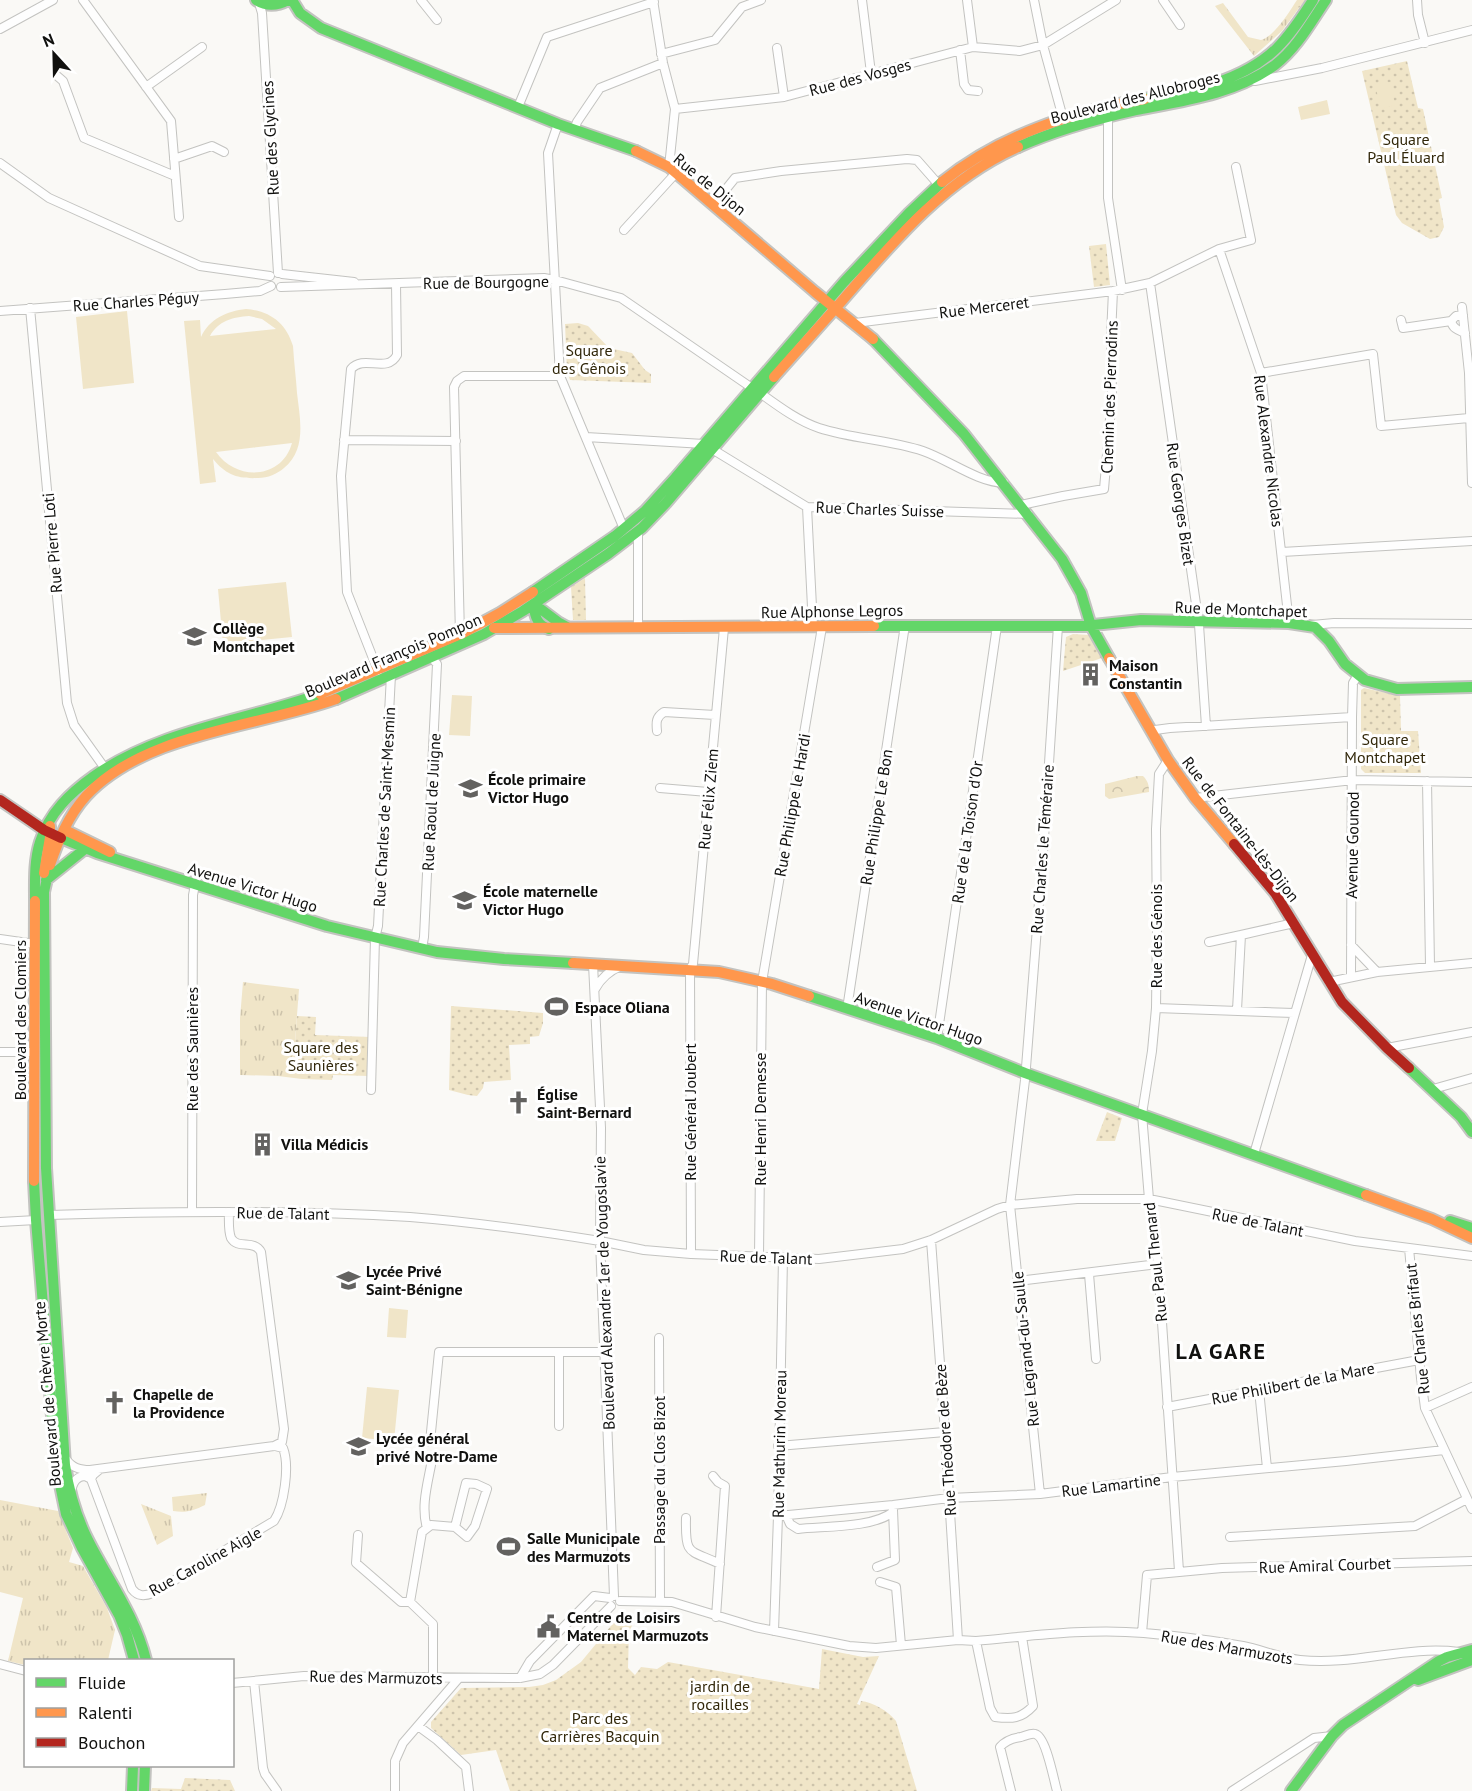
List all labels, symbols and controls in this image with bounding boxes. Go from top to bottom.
north arrow [24,24,84,84]
text: N [40,29,57,51]
street label: Rue des Vosges [807,54,913,100]
street label: Boulevard des Allobroges [1048,66,1222,128]
street label: Rue des Glycines [257,80,283,196]
park label: Square Paul Éluard [1367,129,1445,167]
street label: Rue de Dijon [670,149,750,219]
street label: Rue de Bourgogne [423,271,549,293]
street label: Rue Charles Péguy [72,287,200,315]
street label: Rue Merceret [938,291,1031,322]
street label: Chemin des Pierrodins [1096,320,1122,474]
park label: Square des Gênois [552,340,626,378]
street label: Rue Alexandre Nicolas [1250,374,1288,528]
street label: Rue Georges Bizet [1162,441,1200,567]
street label: Rue Pierre Loti [38,492,66,594]
street label: Rue Charles Suisse [815,497,945,521]
street label: Rue de Montchapet [1174,597,1308,621]
street label: Rue Alphonse Legros [761,600,904,622]
street label: Boulevard François Pompon [302,609,484,701]
place label: Collège Montchapet [213,618,295,656]
school or university icon: Collège Montchapet [182,624,208,650]
place label: Maison Constantin [1109,655,1182,693]
building icon: Maison Constantin [1078,661,1104,687]
street label: Rue Charles de Saint-Mesmin [369,707,399,907]
park label: Square Montchapet [1344,729,1426,767]
street label: Rue Philippe le Hardi [770,732,814,878]
street label: Rue Raoul de Juigne [417,733,445,871]
street label: Rue Félix Ziem [694,748,722,850]
street label: Rue Philippe Le Bon [855,748,897,886]
street label: Rue de Fontaine-lès-Dijon [1178,752,1304,906]
street label: Rue de la Toison d'Or [947,759,987,905]
street label: Rue Charles le Téméraire [1026,764,1058,934]
place label: École primaire Victor Hugo [487,769,586,807]
school or university icon: École primaire Victor Hugo [457,775,483,801]
street label: Avenue Gounod [1341,791,1363,899]
street label: Avenue Victor Hugo [186,858,320,916]
place label: École maternelle Victor Hugo [482,881,598,919]
street label: Rue des Génois [1146,884,1166,988]
school or university icon: École maternelle Victor Hugo [452,887,478,913]
street label: Boulevard des Clomiers [10,939,30,1100]
street label: Rue des Saunières [182,986,202,1111]
street label: Avenue Victor Hugo [852,987,986,1049]
sports icon: Espace Oliana [544,994,570,1020]
place label: Espace Oliana [575,997,670,1017]
park label: Square des Saunières [284,1037,359,1075]
street label: Rue Général Joubert [680,1043,700,1181]
street label: Rue Henri Demesse [750,1052,770,1186]
place label: Église Saint-Bernard [537,1084,632,1122]
church icon: Église Saint-Bernard [506,1090,532,1116]
building icon: Villa Médicis [250,1131,276,1157]
place label: Villa Médicis [280,1134,368,1154]
street label: Boulevard Alexandre 1er de Yougoslavie [589,1156,619,1430]
street label: Rue Paul Thenard [1139,1201,1171,1323]
street label: Rue de Talant [236,1202,330,1224]
street label: Rue de Talant [1211,1203,1306,1241]
street label: Rue de Talant [719,1245,813,1269]
place label: Lycée Privé Saint-Bénigne [366,1261,463,1299]
street label: Rue Charles Brifaut [1400,1262,1434,1395]
school or university icon: Lycée Privé Saint-Bénigne [335,1267,361,1293]
street label: Rue Legrand-du-Saulle [1007,1270,1043,1428]
street label: Boulevard de Chèvre Morte [29,1301,65,1487]
district label: LA GARE [1175,1337,1267,1365]
street label: Rue Philibert de la Mare [1210,1357,1376,1409]
street label: Rue Théodore de Bèze [930,1363,960,1517]
street label: Rue Mathurin Moreau [768,1370,790,1518]
place label: Chapelle de la Providence [133,1384,225,1422]
church icon: Chapelle de la Providence [102,1390,128,1416]
street label: Passage du Clos Bizot [649,1395,669,1544]
place label: Lycée général privé Notre-Dame [376,1428,498,1466]
school or university icon: Lycée général privé Notre-Dame [345,1434,371,1460]
street label: Rue Lamartine [1060,1469,1162,1501]
street label: Rue Caroline Aigle [145,1522,265,1600]
place label: Salle Municipale des Marmuzots [527,1528,640,1566]
sports icon: Salle Municipale des Marmuzots [496,1534,522,1560]
street label: Rue Amiral Courbet [1259,1553,1392,1577]
place label: Centre de Loisirs Maternel Marmuzots [567,1607,709,1645]
public building icon: Centre de Loisirs Maternel Marmuzots [536,1613,562,1639]
street label: Rue des Marmuzots [1160,1626,1295,1668]
legend [24,1659,234,1767]
street label: Rue des Marmuzots [309,1666,443,1688]
text: Fluide [78,1671,126,1694]
park label: jardin de rocailles [690,1676,750,1714]
text: Ralenti [78,1701,133,1724]
park label: Parc des Carrières Bacquin [540,1708,660,1746]
text: Bouchon [78,1731,145,1754]

